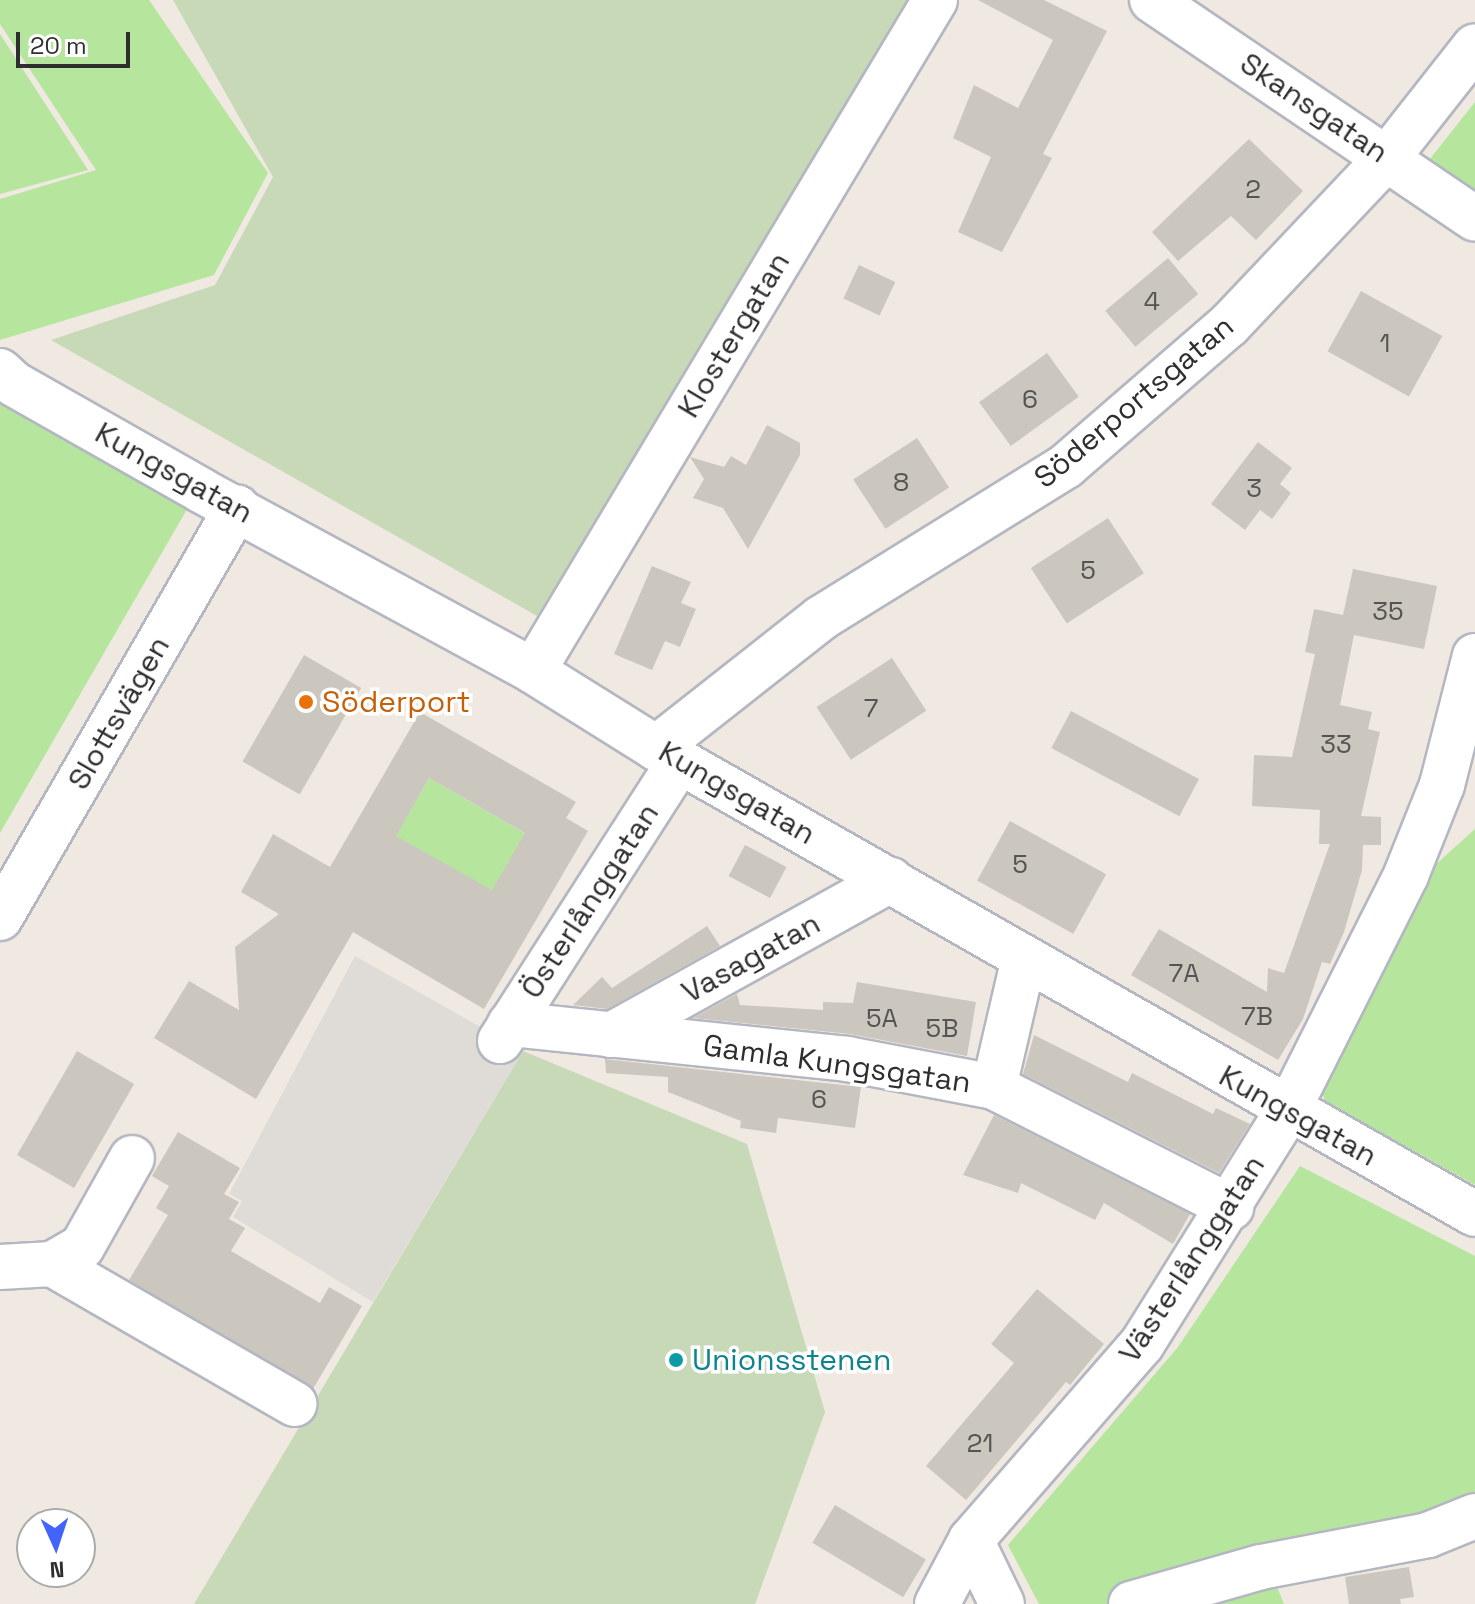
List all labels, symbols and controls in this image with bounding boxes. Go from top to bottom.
scale bar [20,16,134,66]
text: 20 m [30,30,87,61]
street label: Skansgatan [1233,45,1395,171]
house number: 2 [1245,174,1261,206]
street label: Klostergatan [671,246,797,424]
house number: 4 [1144,286,1160,318]
street label: Söderportsgatan [1027,308,1241,496]
house number: 1 [1380,328,1390,360]
house number: 6 [1022,384,1038,416]
street label: Kungsgatan [89,415,259,531]
house number: 8 [893,467,909,499]
house number: 3 [1246,473,1262,505]
house number: 5 [1080,555,1096,587]
house number: 35 [1372,596,1404,628]
street label: Slottsvägen [61,630,177,796]
place label: Söderport [322,684,470,720]
marker: Söderport [297,693,315,711]
house number: 7 [864,693,878,725]
house number: 33 [1320,729,1352,761]
street label: Kungsgatan [652,734,822,852]
street label: Österlånggatan [514,797,666,1005]
house number: 5 [1012,849,1028,881]
street label: Vasagatan [676,905,826,1011]
house number: 7A [1168,958,1200,990]
house number: 7B [1241,1001,1273,1033]
house number: 5A [866,1003,898,1035]
house number: 5B [926,1013,958,1045]
street label: Gamla Kungsgatan [701,1027,973,1101]
street label: Kungsgatan [1213,1058,1383,1174]
house number: 6 [811,1084,827,1116]
street label: Västerlånggatan [1112,1149,1272,1369]
place label: Unionsstenen [692,1342,891,1378]
marker: Unionsstenen [667,1351,685,1369]
house number: 21 [967,1428,993,1460]
north arrow [16,1508,96,1588]
text: N [49,1556,65,1584]

